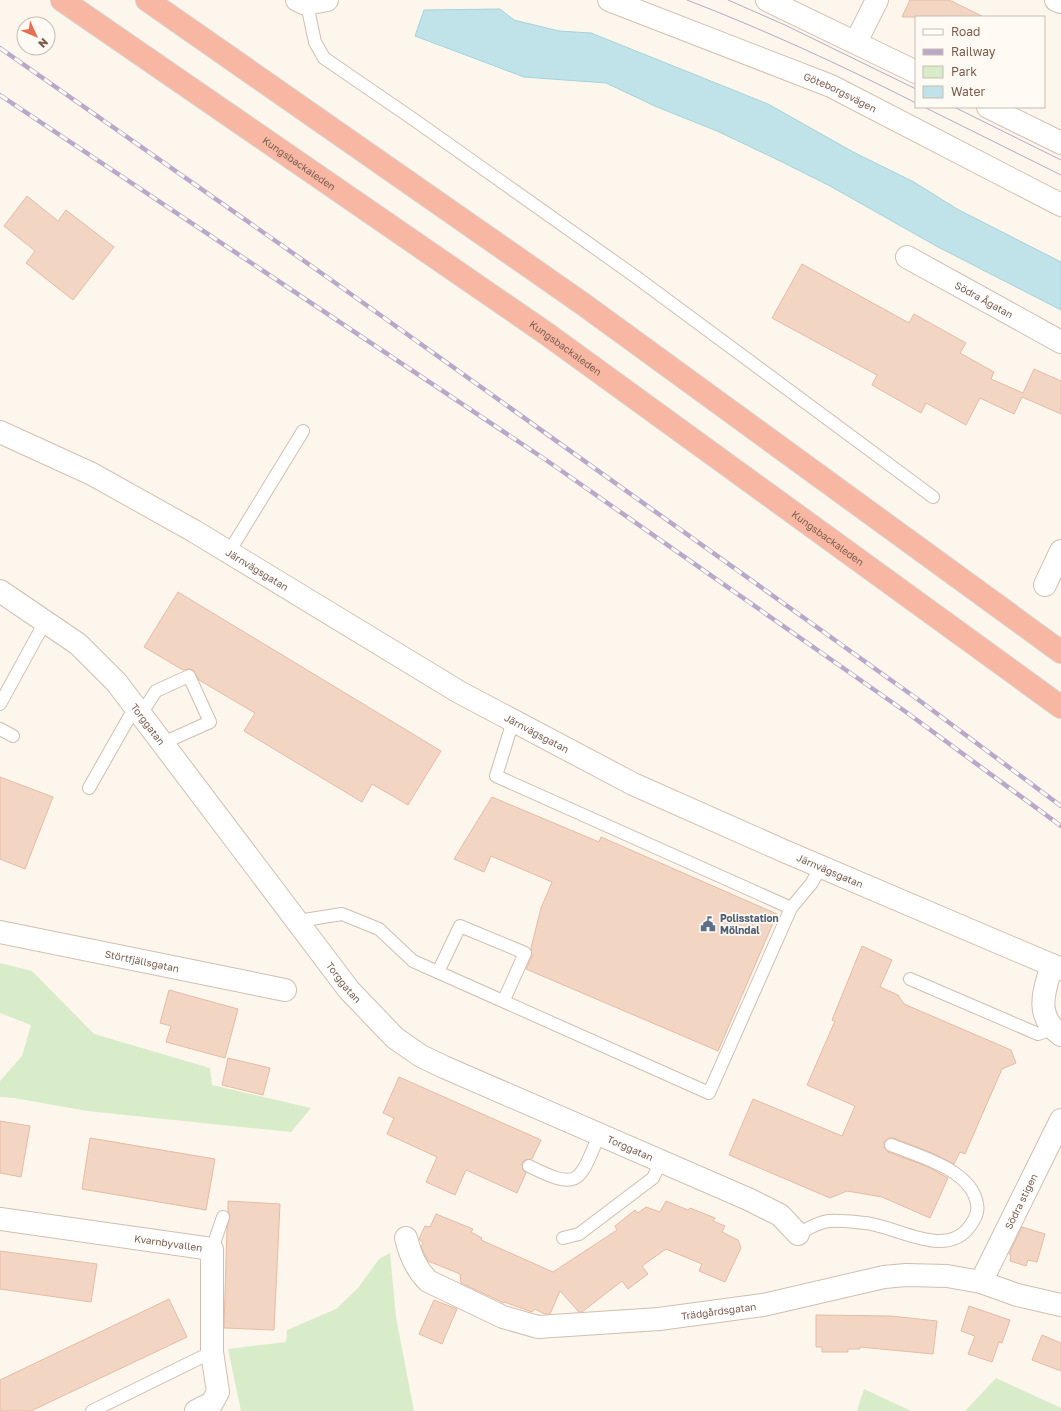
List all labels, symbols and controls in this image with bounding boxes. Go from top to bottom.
north arrow [16,16,56,56]
legend [915,16,1045,108]
text: Road [951,24,980,39]
text: N [36,36,51,51]
text: Railway [951,44,996,59]
text: Park [951,64,977,79]
street label: Göteborgsvägen [802,70,879,115]
text: Water [951,84,985,99]
street label: Kungsbackaleden [260,134,338,193]
street label: Södra Ågatan [953,279,1015,320]
street label: Kungsbackaleden [527,318,604,378]
street label: Kungsbackaleden [790,508,866,568]
street label: Järnvägsgatan [224,546,291,593]
street label: Torggatan [129,701,168,747]
street label: Järnvägsgatan [502,711,571,755]
street label: Järnvägsgatan [795,851,865,890]
place label: Polisstation Mölndal [720,912,778,936]
public building icon: Polisstation Mölndal [699,915,717,933]
street label: Störtfjällsgatan [104,948,180,974]
street label: Torggatan [324,960,364,1005]
street label: Torggatan [606,1133,655,1163]
street label: Södra stigen [1002,1171,1040,1231]
street label: Kvarnbyvallen [134,1232,203,1254]
street label: Trädgårdsgatan [680,1300,757,1322]

